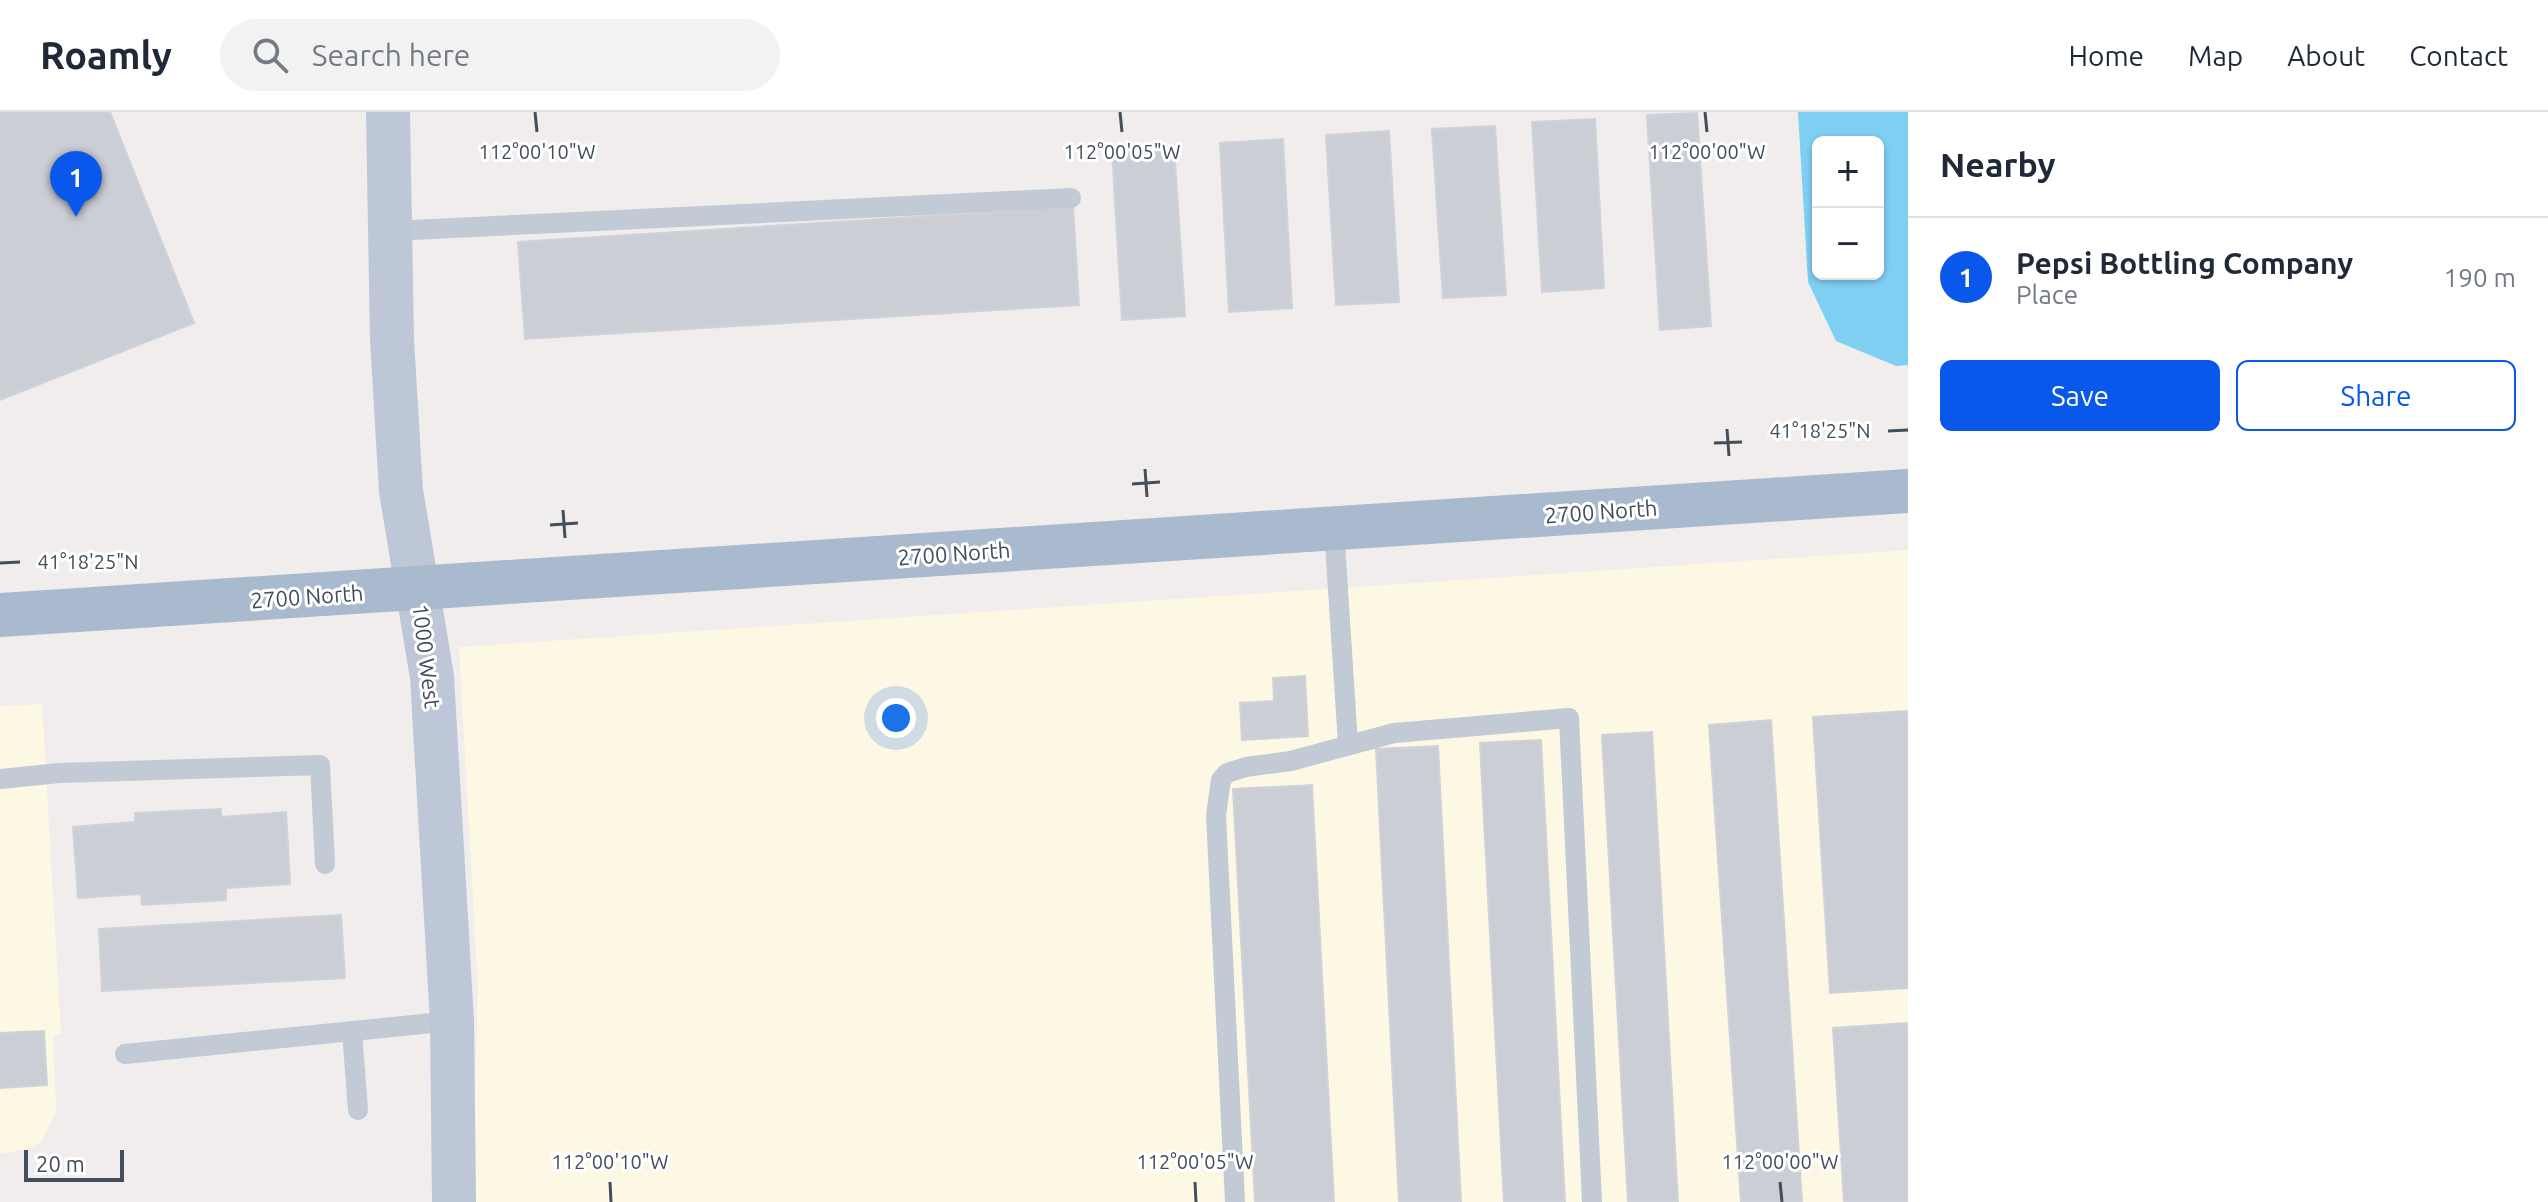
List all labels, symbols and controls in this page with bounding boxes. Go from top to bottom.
search box [220,19,780,91]
icon: search [248,33,292,77]
text: Roamly [40,34,172,76]
text: Search here [312,38,470,72]
text: Home [2069,40,2144,71]
text: Map [2188,40,2243,71]
text: About [2287,40,2365,71]
text: Contact [2409,40,2508,71]
map controls [1812,136,1884,280]
button: + [1812,136,1884,208]
text: 112°00'10"W [479,140,595,163]
text: 112°00'05"W [1064,140,1180,163]
text: 112°00'00"W [1649,140,1765,163]
text: Nearby [1940,145,2055,183]
pin: 1 [50,151,102,217]
button: − [1812,208,1884,280]
text: Pepsi Bottling Company [2016,246,2353,280]
text: 1 [1959,263,1973,292]
text: 190 m [2444,263,2516,292]
text: Place [2016,280,2078,309]
button: Save [1940,360,2220,431]
button: Share [2236,360,2516,431]
text: 41°18'25"N [1769,419,1871,442]
street label: 2700 North [1544,495,1658,527]
street label: 2700 North [897,537,1011,569]
text: 41°18'25"N [37,550,139,573]
street label: 2700 North [250,580,364,612]
street label: 1000 West [408,602,446,710]
your location [876,698,916,738]
scale bar [24,1146,124,1182]
text: 112°00'10"W [552,1150,668,1173]
text: 112°00'05"W [1137,1150,1253,1173]
text: 112°00'00"W [1722,1150,1838,1173]
text: 20 m [36,1151,85,1176]

